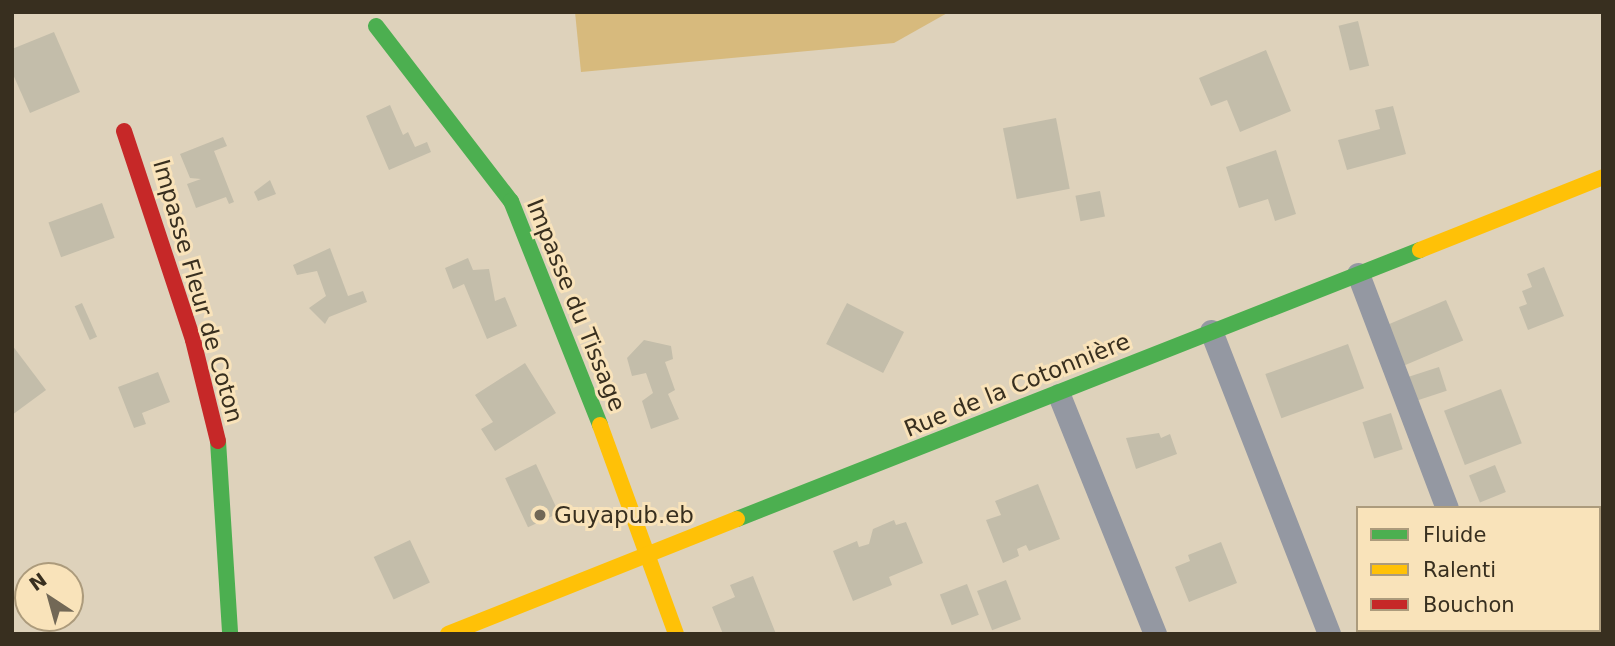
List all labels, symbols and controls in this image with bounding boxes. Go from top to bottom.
street label: Impasse Fleur de Coton [147,156,249,426]
street label: Impasse du Tissage [521,195,631,415]
street label: Rue de la Cotonnière [900,327,1134,443]
place label: Guyapub.eb [554,501,694,529]
legend [1356,506,1601,632]
marker: Guyapub.eb [532,507,548,523]
text: Fluide [1423,523,1486,547]
text: Ralenti [1423,558,1496,582]
north arrow [14,562,84,632]
text: N [25,568,51,595]
text: Bouchon [1423,593,1515,617]

